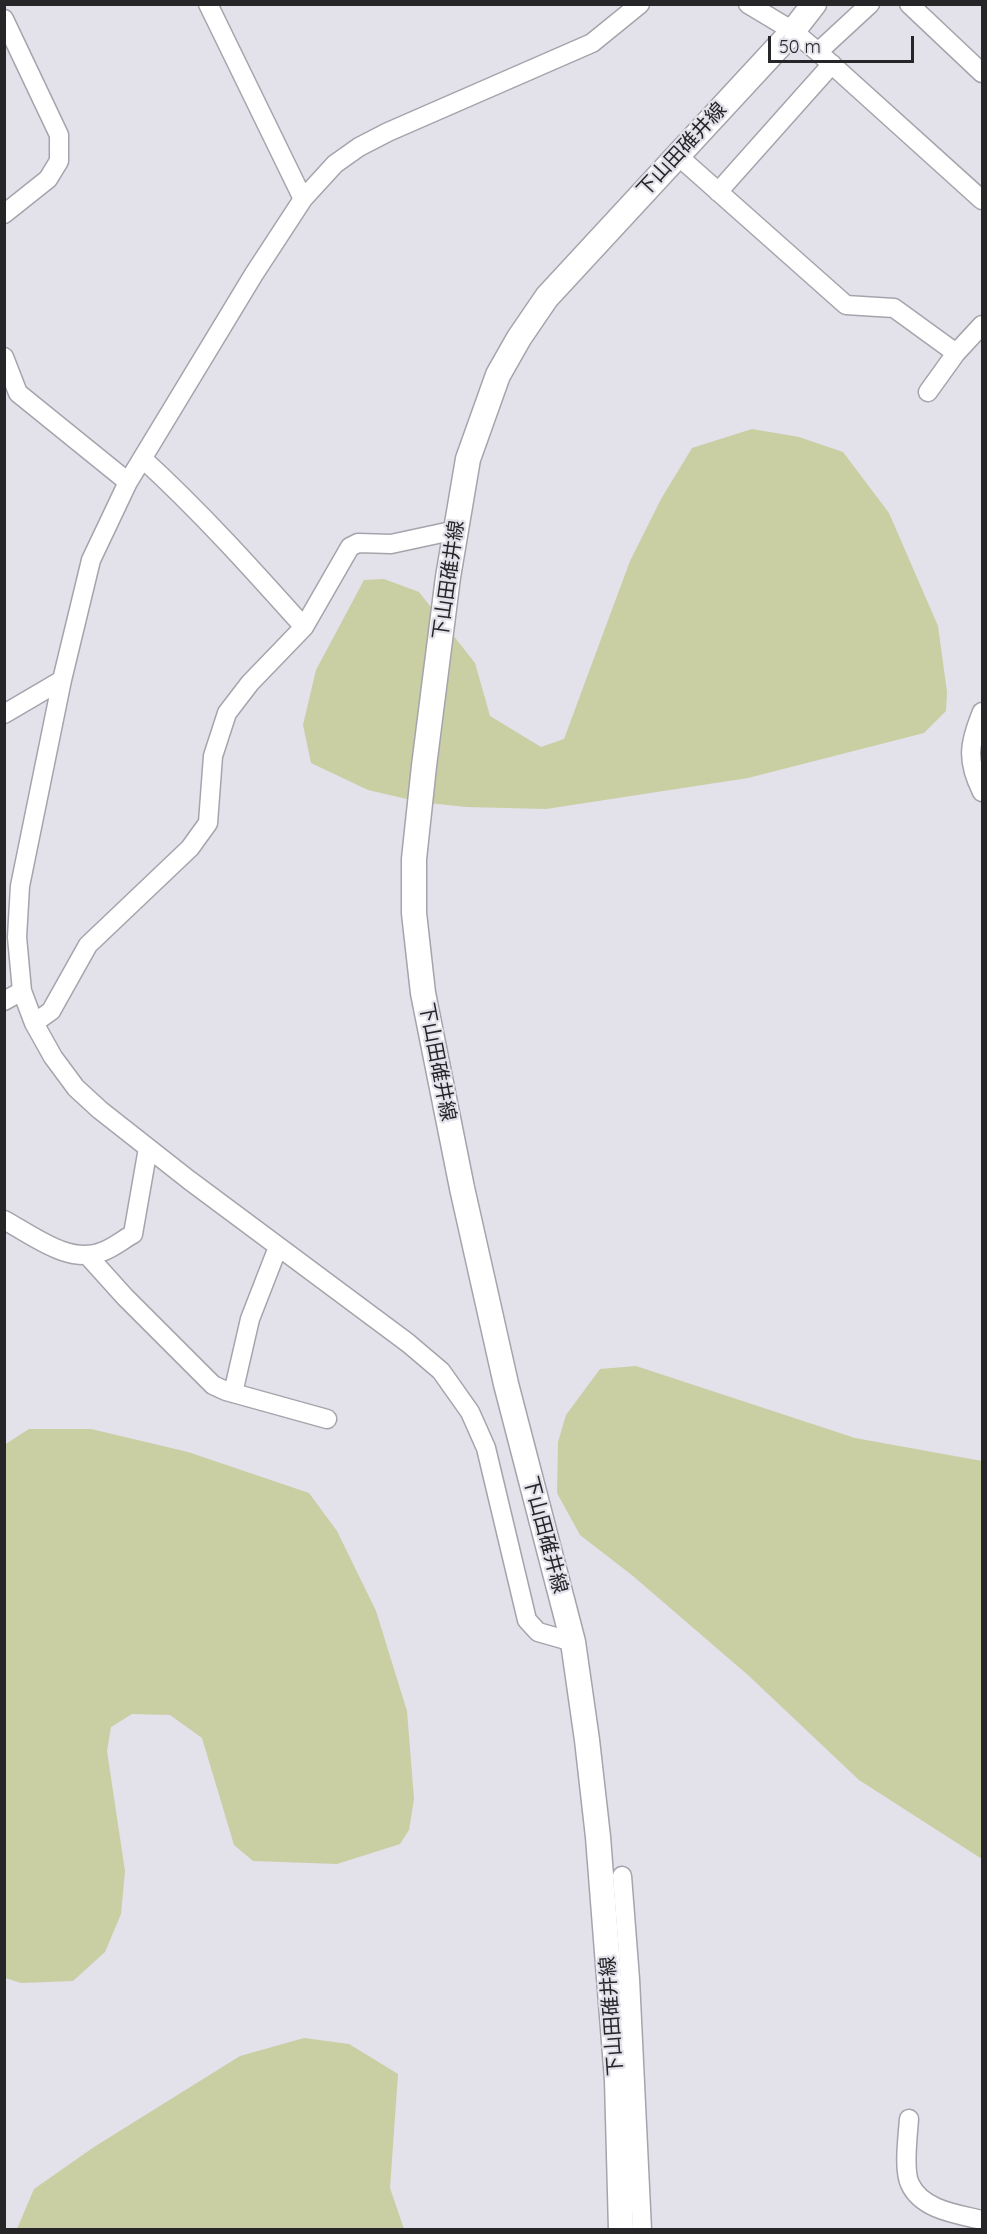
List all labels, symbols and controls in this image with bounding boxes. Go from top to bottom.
scale bar [771,24,916,62]
text: 50 m [779,35,821,58]
street label: 下山田碓井線 [632,98,732,202]
street label: 下山田碓井線 [429,519,469,641]
street label: 下山田碓井線 [414,1001,460,1123]
street label: 下山田碓井線 [518,1474,572,1596]
street label: 下山田碓井線 [596,1955,628,2077]

